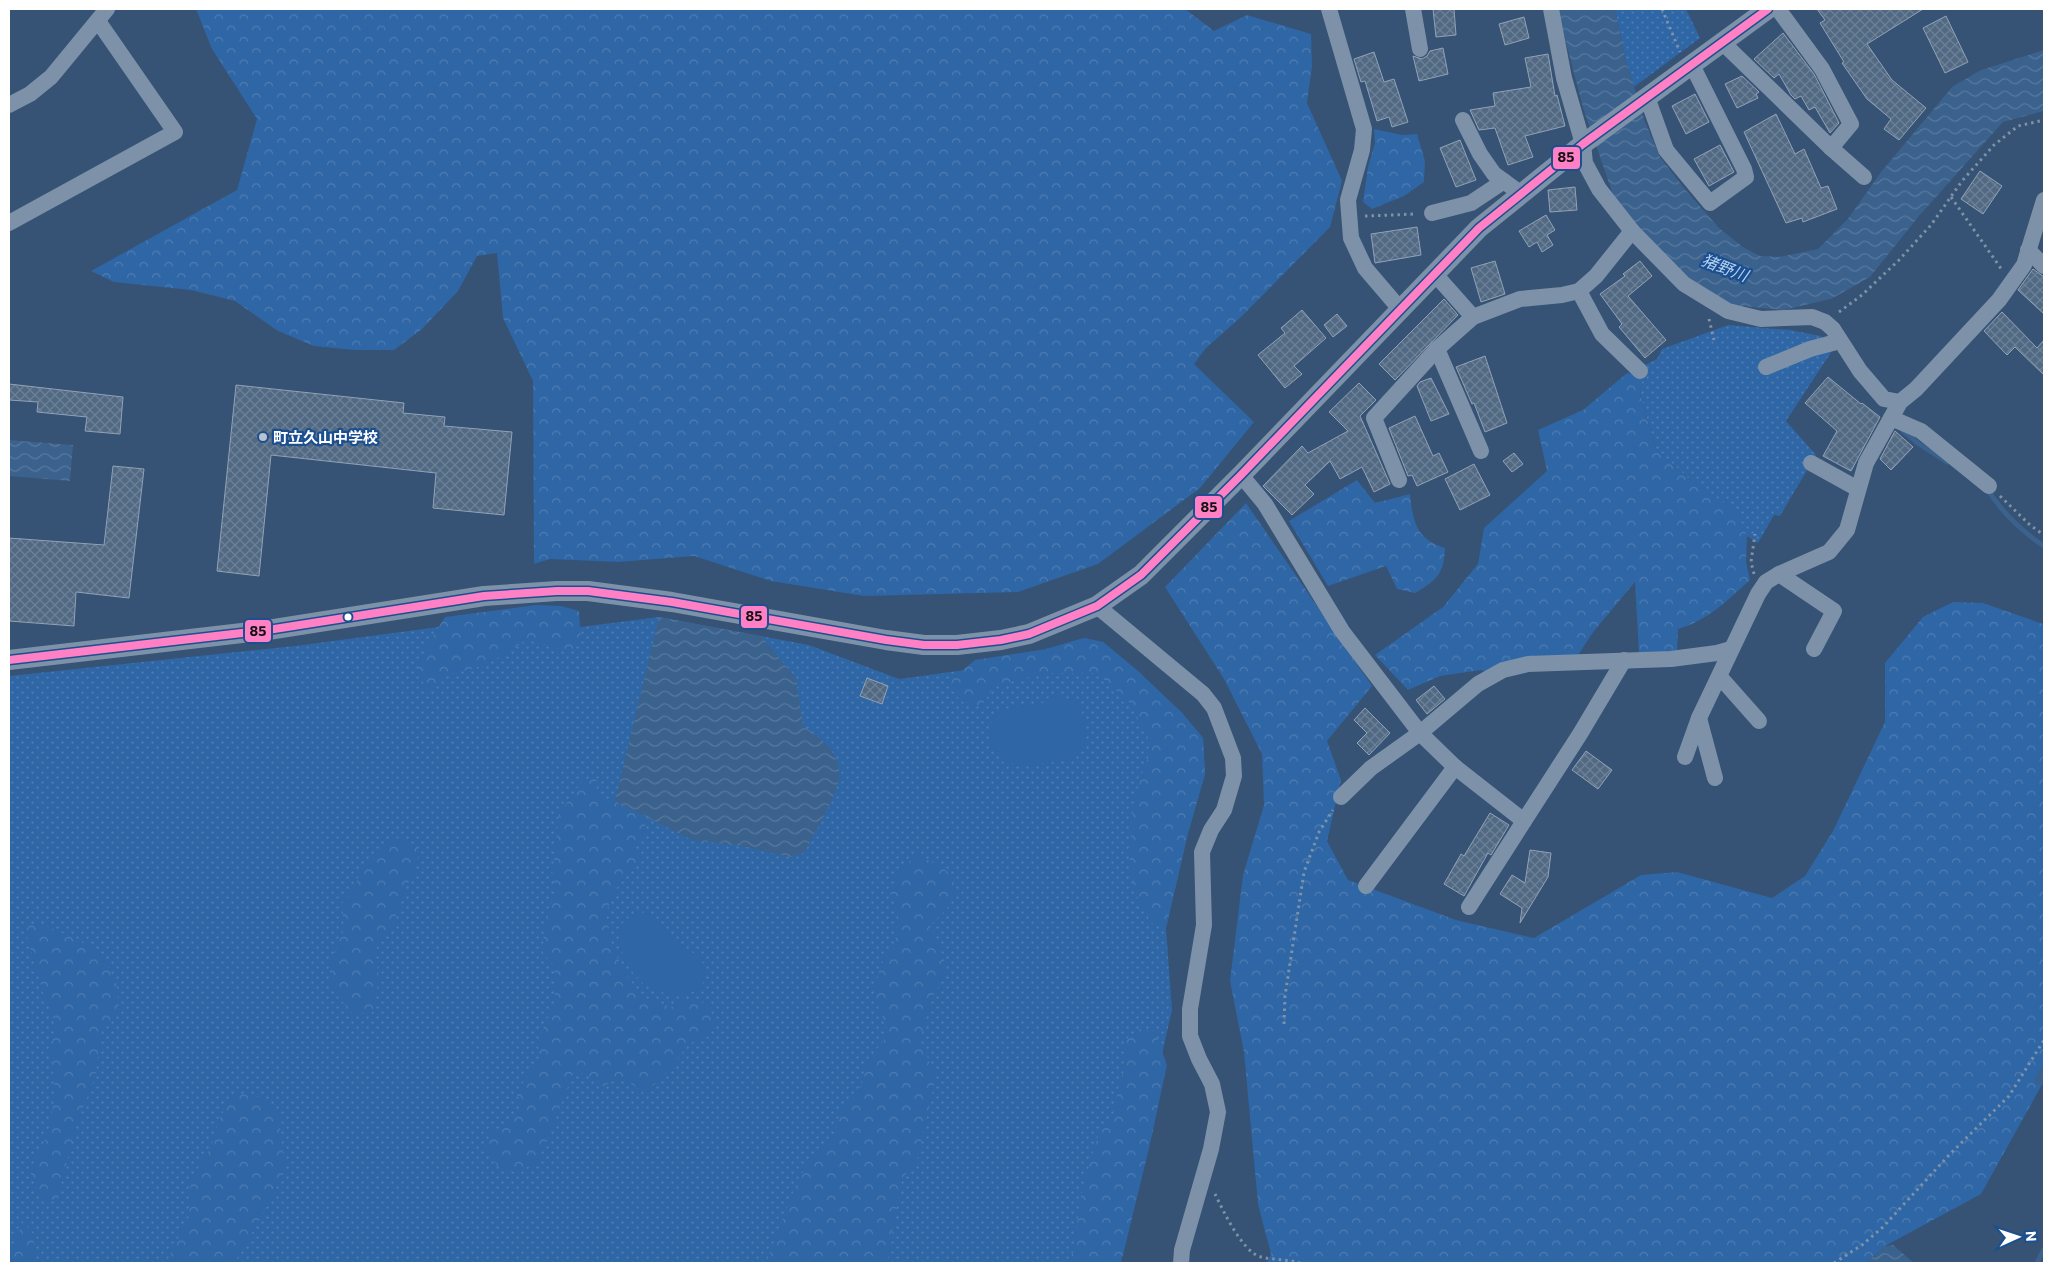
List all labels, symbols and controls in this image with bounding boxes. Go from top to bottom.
line badge: 85 [1552,146,1581,170]
text: 85 [1558,148,1574,165]
water label: 猪野川 [1699,250,1753,285]
place label: 町立久山中学校 [273,428,378,446]
marker: 町立久山中学校 [257,431,269,443]
line badge: 85 [1194,495,1223,519]
text: 85 [1201,498,1217,515]
line badge: 85 [740,605,768,629]
text: 85 [746,607,762,624]
unlabelled marker [343,612,353,622]
line badge: 85 [244,619,272,643]
text: 85 [250,622,266,639]
north arrow [1993,1212,2043,1262]
text: N [2023,1231,2040,1242]

